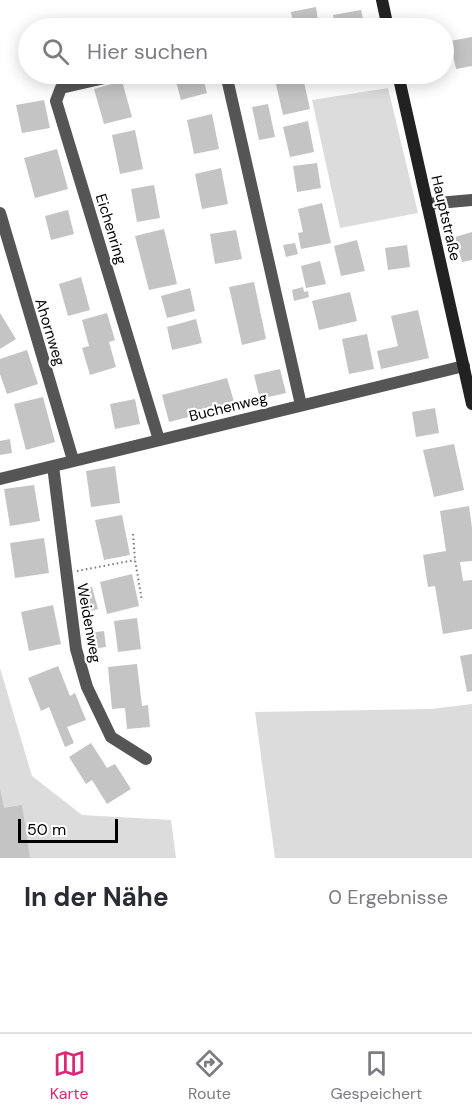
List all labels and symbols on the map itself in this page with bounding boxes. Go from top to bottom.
street label: Hauptstraße [426,173,466,263]
street label: Eichenring [91,191,131,267]
street label: Ahornweg [30,296,70,368]
street label: Buchenweg [187,388,269,426]
street label: Weidenweg [72,582,106,664]
scale bar [18,816,118,844]

